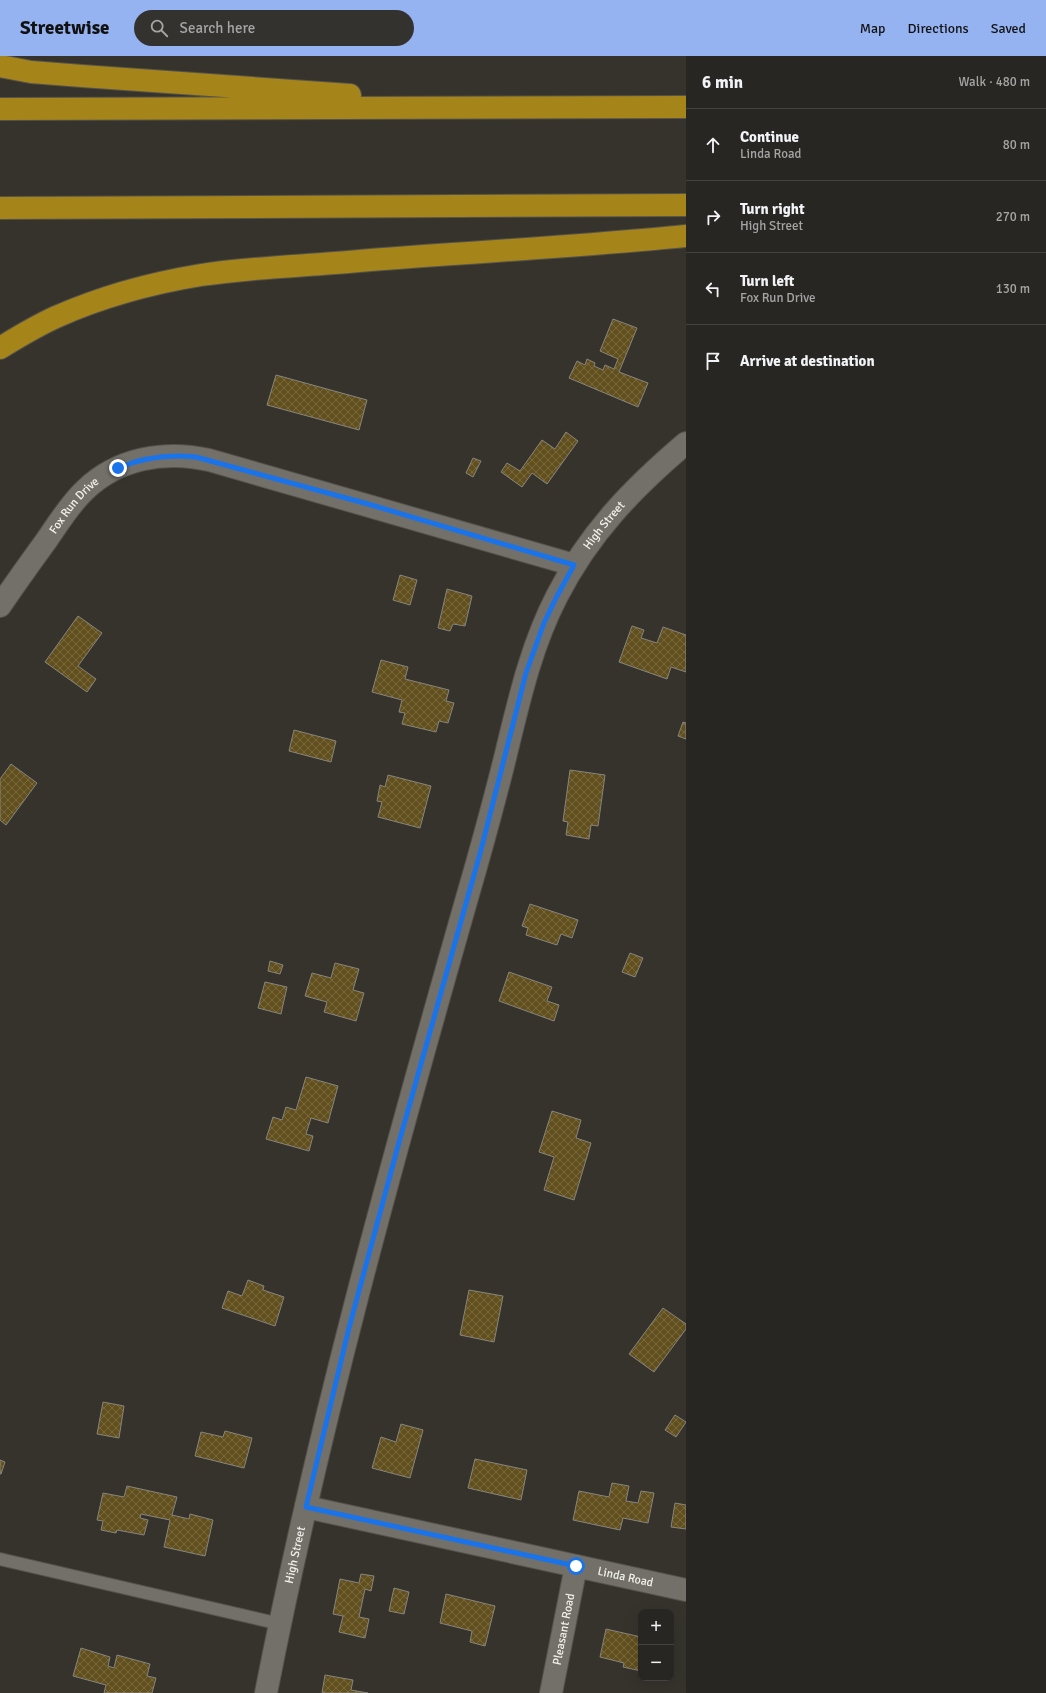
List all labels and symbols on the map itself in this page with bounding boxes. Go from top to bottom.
route end [109,459,127,477]
street label: Fox Run Drive [46,474,102,537]
street label: High Street [580,498,628,553]
street label: High Street [282,1525,309,1585]
route start [567,1557,585,1575]
street label: Linda Road [596,1564,655,1591]
street label: Pleasant Road [550,1592,578,1666]

